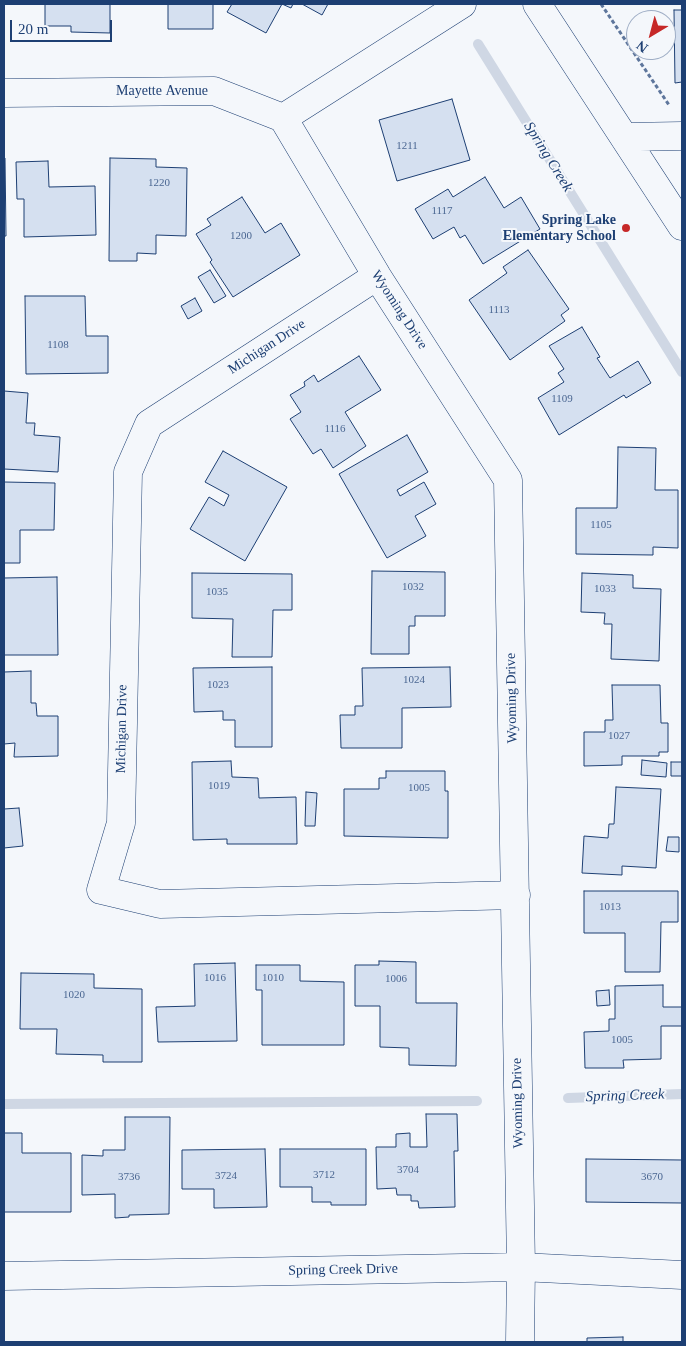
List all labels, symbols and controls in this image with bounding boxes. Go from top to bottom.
scale bar [12,10,115,42]
north arrow [626,10,676,60]
text: 20 m [18,21,48,37]
text: N [634,38,651,56]
street label: Mayette Avenue [116,83,208,99]
water label: Spring Creek [519,119,577,195]
house number: 1211 [396,139,418,153]
house number: 1220 [148,176,170,190]
house number: 1117 [431,204,453,218]
place label: Spring Lake Elementary School [503,212,616,244]
marker: Spring Lake Elementary School [620,222,632,234]
house number: 1200 [230,229,252,243]
street label: Wyoming Drive [367,267,431,353]
house number: 1113 [488,303,510,317]
street label: Michigan Drive [225,316,309,378]
house number: 1108 [47,338,69,352]
house number: 1109 [551,392,573,406]
house number: 1116 [324,422,346,436]
house number: 1105 [590,518,612,532]
house number: 1032 [402,580,424,594]
house number: 1033 [594,582,616,596]
house number: 1035 [206,585,228,599]
street label: Wyoming Drive [503,653,521,743]
house number: 1024 [403,673,425,687]
house number: 1023 [207,678,229,692]
street label: Michigan Drive [113,684,131,774]
house number: 1027 [608,729,630,743]
house number: 1019 [208,779,230,793]
house number: 1005 [408,781,430,795]
house number: 1013 [599,900,621,914]
house number: 1016 [204,971,226,985]
house number: 1010 [262,971,284,985]
house number: 1006 [385,972,407,986]
house number: 1020 [63,988,85,1002]
house number: 1005 [611,1033,633,1047]
street label: Wyoming Drive [509,1058,527,1148]
water label: Spring Creek [585,1086,665,1106]
house number: 3704 [397,1163,419,1177]
house number: 3712 [313,1168,335,1182]
house number: 3724 [215,1169,237,1183]
house number: 3736 [118,1170,140,1184]
house number: 3670 [641,1170,663,1184]
street label: Spring Creek Drive [288,1261,398,1279]

